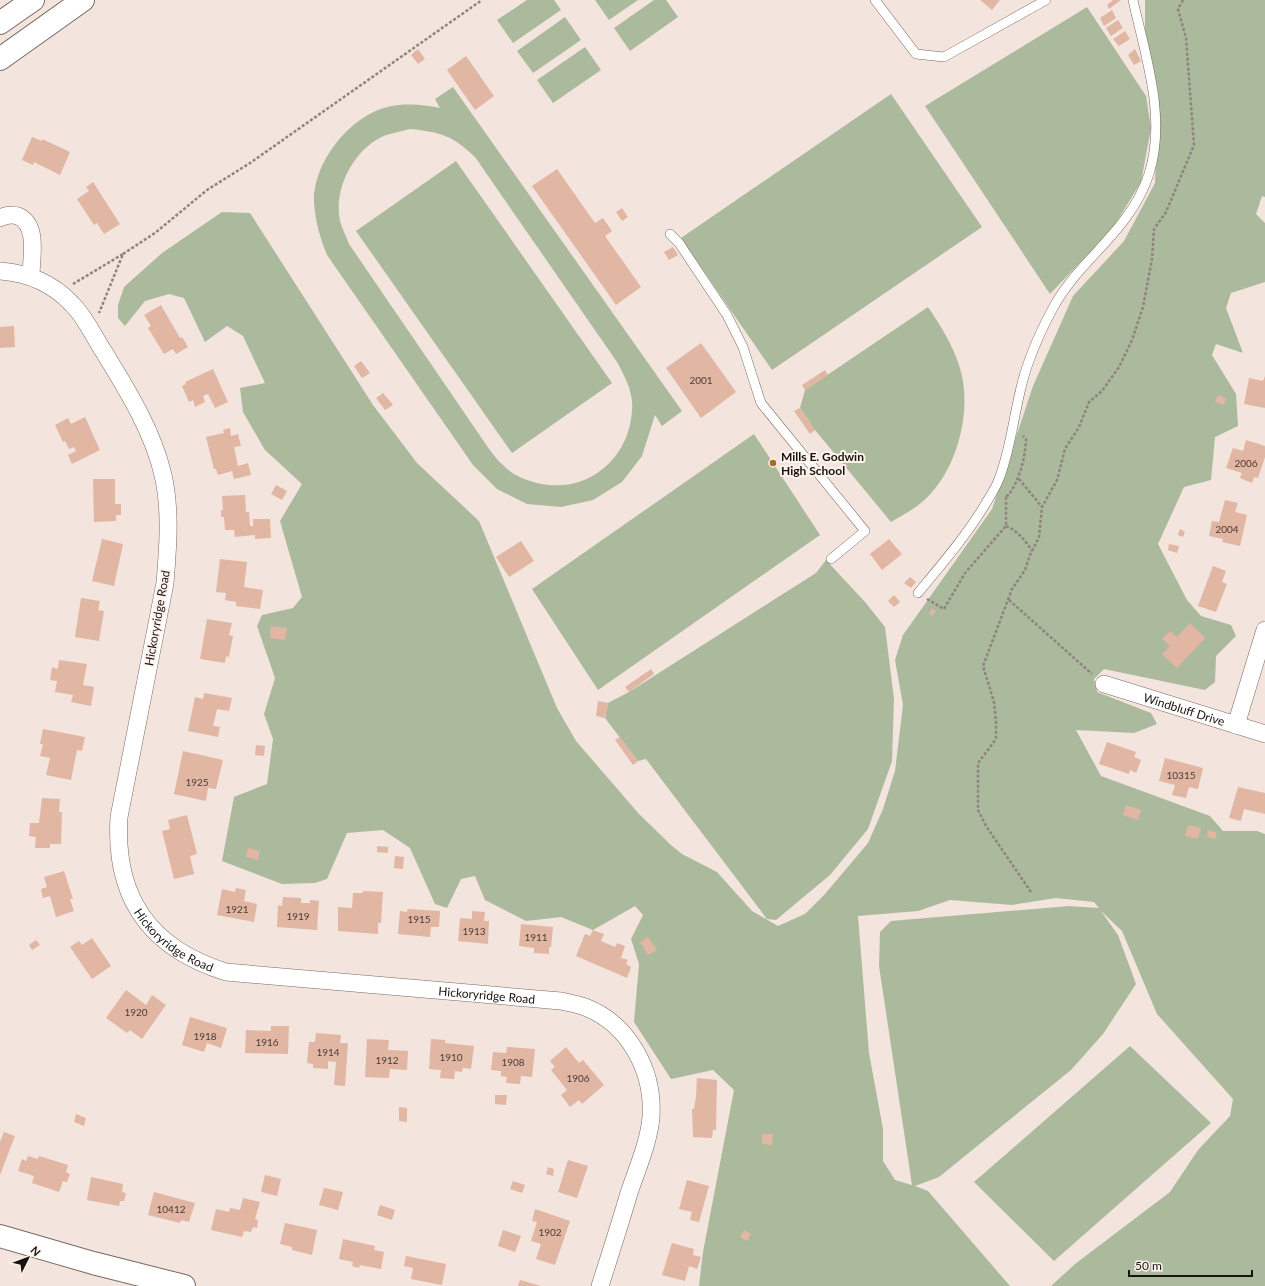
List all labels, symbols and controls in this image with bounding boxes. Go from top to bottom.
house number: 2001 [689,374,713,386]
place label: Mills E. Godwin High School [781,449,864,478]
house number: 2006 [1234,457,1258,469]
marker: Mills E. Godwin High School [768,458,778,468]
house number: 2004 [1215,523,1239,535]
street label: Hickoryridge Road [141,569,173,667]
street label: Windbluff Drive [1142,689,1227,729]
house number: 10315 [1166,769,1196,781]
house number: 1925 [185,776,209,788]
house number: 1921 [225,903,249,915]
street label: Hickoryridge Road [131,905,216,975]
house number: 1919 [286,910,310,922]
house number: 1915 [407,913,431,925]
house number: 1913 [462,925,486,937]
house number: 1911 [524,931,548,943]
street label: Hickoryridge Road [438,983,536,1006]
house number: 1920 [124,1006,148,1018]
house number: 1918 [193,1030,217,1042]
house number: 1916 [255,1036,279,1048]
house number: 1914 [316,1046,340,1058]
house number: 1910 [439,1051,463,1063]
house number: 1912 [375,1054,399,1066]
house number: 1908 [501,1056,525,1068]
house number: 1906 [566,1072,590,1084]
house number: 10412 [156,1203,186,1215]
house number: 1902 [538,1226,562,1238]
north arrow [8,1238,48,1278]
text: N [28,1243,43,1258]
scale bar [1129,1252,1252,1278]
text: 50 m [1135,1258,1162,1273]

